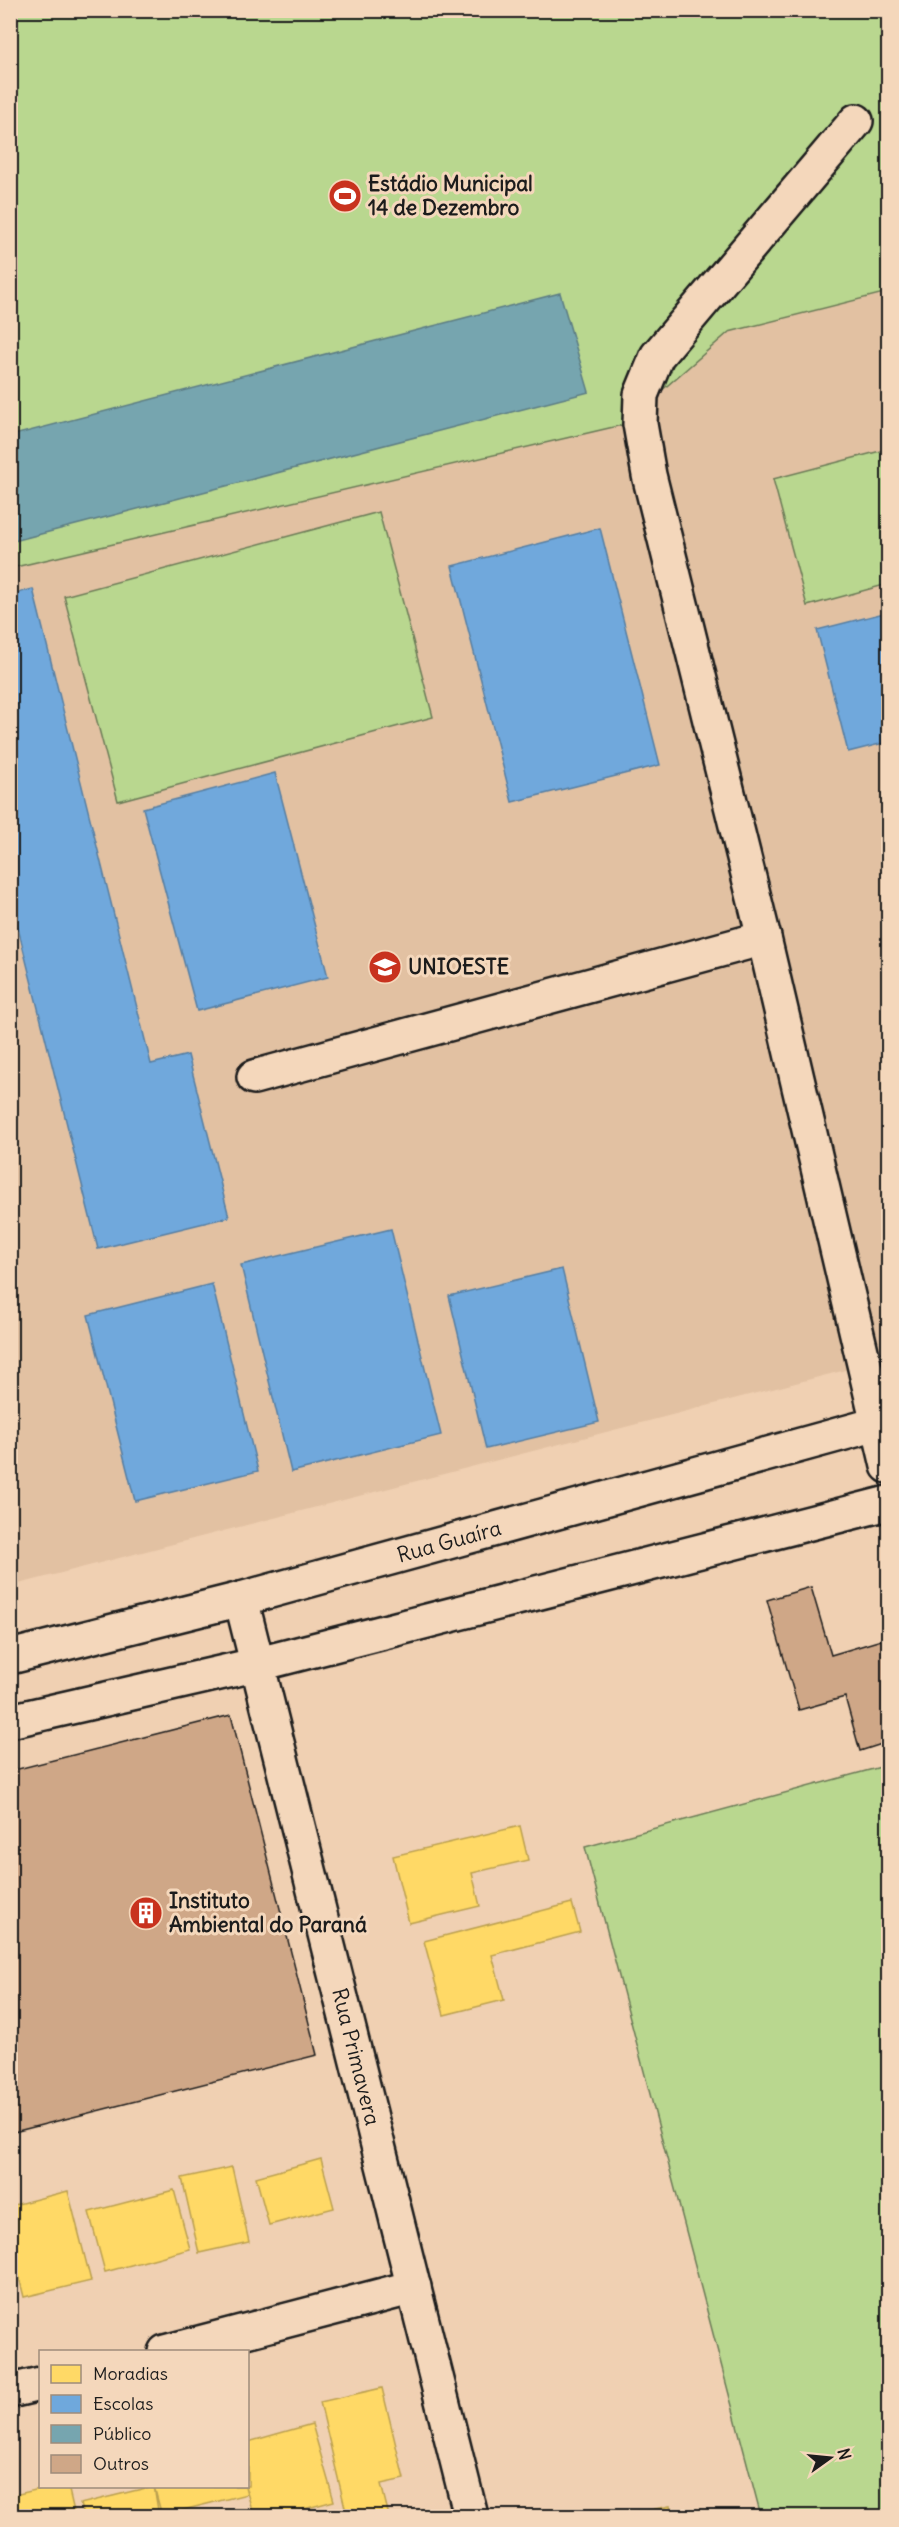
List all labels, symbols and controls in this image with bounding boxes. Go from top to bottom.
place label: Estádio Municipal 14 de Dezembro [368,170,533,221]
sports icon: Estádio Municipal 14 de Dezembro [327,178,363,214]
school or university icon: UNIOESTE [367,949,403,985]
place label: UNIOESTE [408,953,509,980]
street label: Rua Guaíra [394,1514,504,1568]
place label: Instituto Ambiental do Paraná [169,1887,367,1938]
building icon: Instituto Ambiental do Paraná [128,1895,164,1931]
street label: Rua Primavera [326,1985,387,2128]
legend [39,2350,249,2488]
text: Moradias [93,2362,168,2385]
text: Escolas [93,2392,153,2415]
text: Público [93,2422,151,2445]
north arrow [800,2428,860,2488]
text: N [833,2446,856,2462]
text: Outros [93,2452,149,2475]

